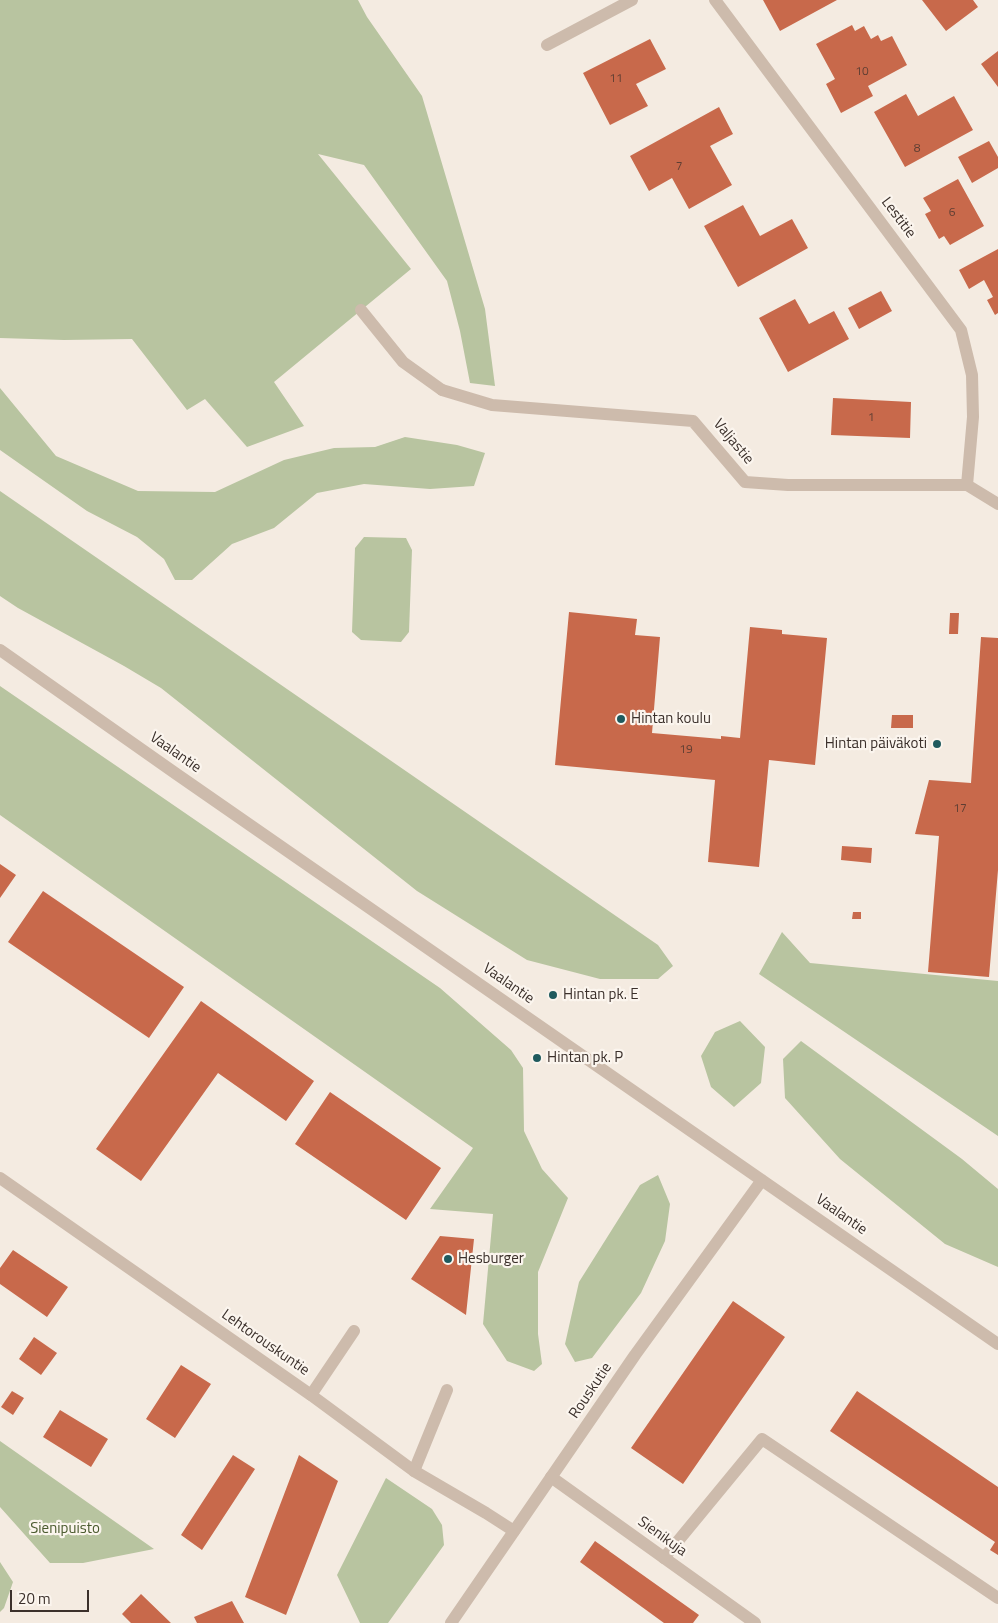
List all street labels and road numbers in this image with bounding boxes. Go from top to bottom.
street label: Lestitie [877,194,919,242]
street label: Valjastie [709,416,757,468]
street label: Vaalantie [146,729,204,777]
street label: Vaalantie [479,960,537,1008]
street label: Vaalantie [812,1191,870,1239]
street label: Lehtorouskuntie [218,1306,312,1380]
street label: Rouskutie [566,1360,616,1422]
street label: Sienikuja [634,1513,690,1561]

